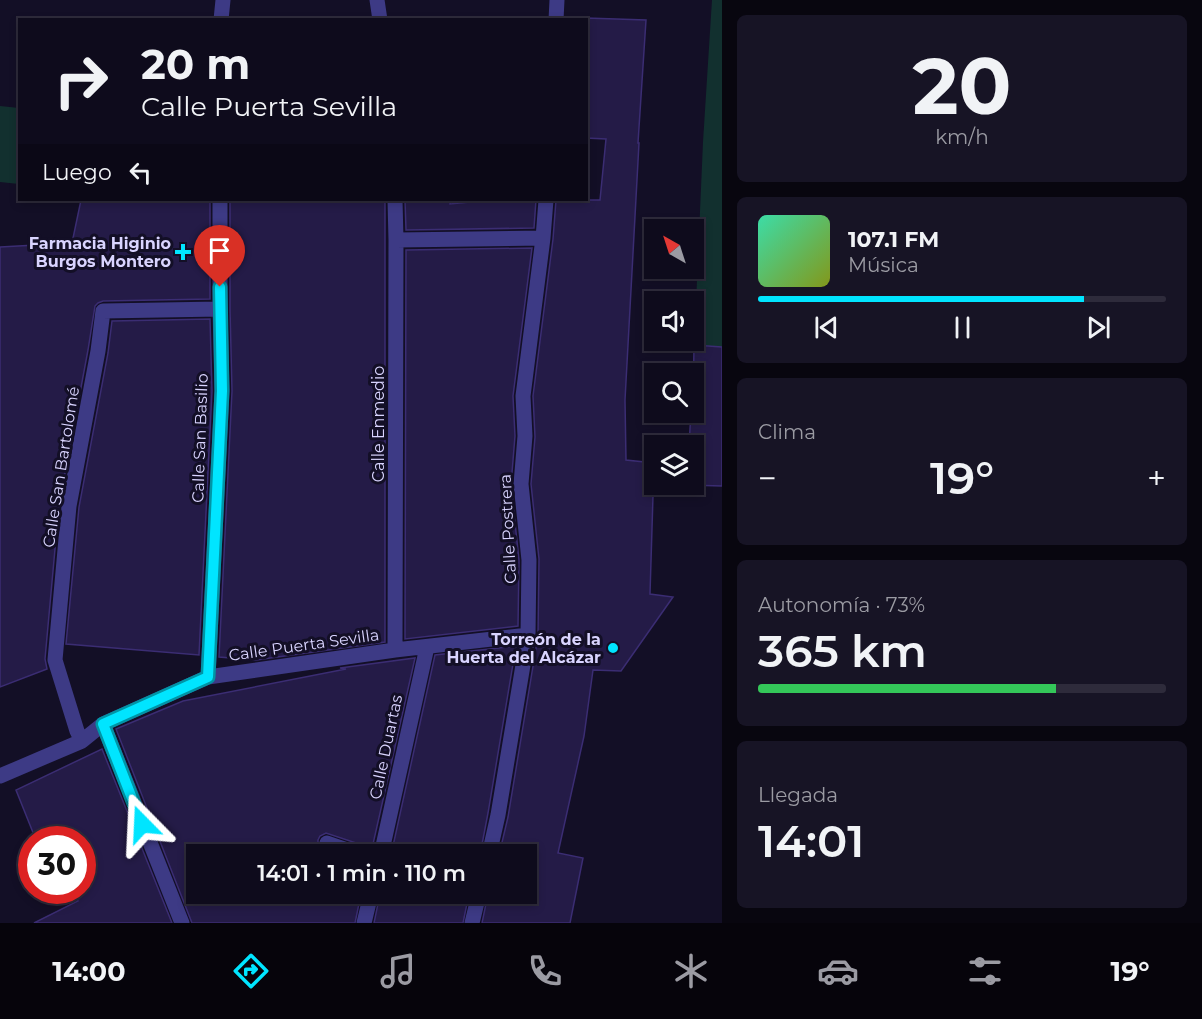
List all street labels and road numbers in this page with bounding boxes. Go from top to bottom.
street label: Calle Enmedio [369,366,388,482]
street label: Calle San Basilio [188,373,212,503]
street label: Calle San Bartolomé [39,385,83,549]
street label: Calle Postrera [496,474,520,584]
street label: Calle Puerta Sevilla [227,625,381,665]
street label: Calle Duartas [366,693,406,801]

